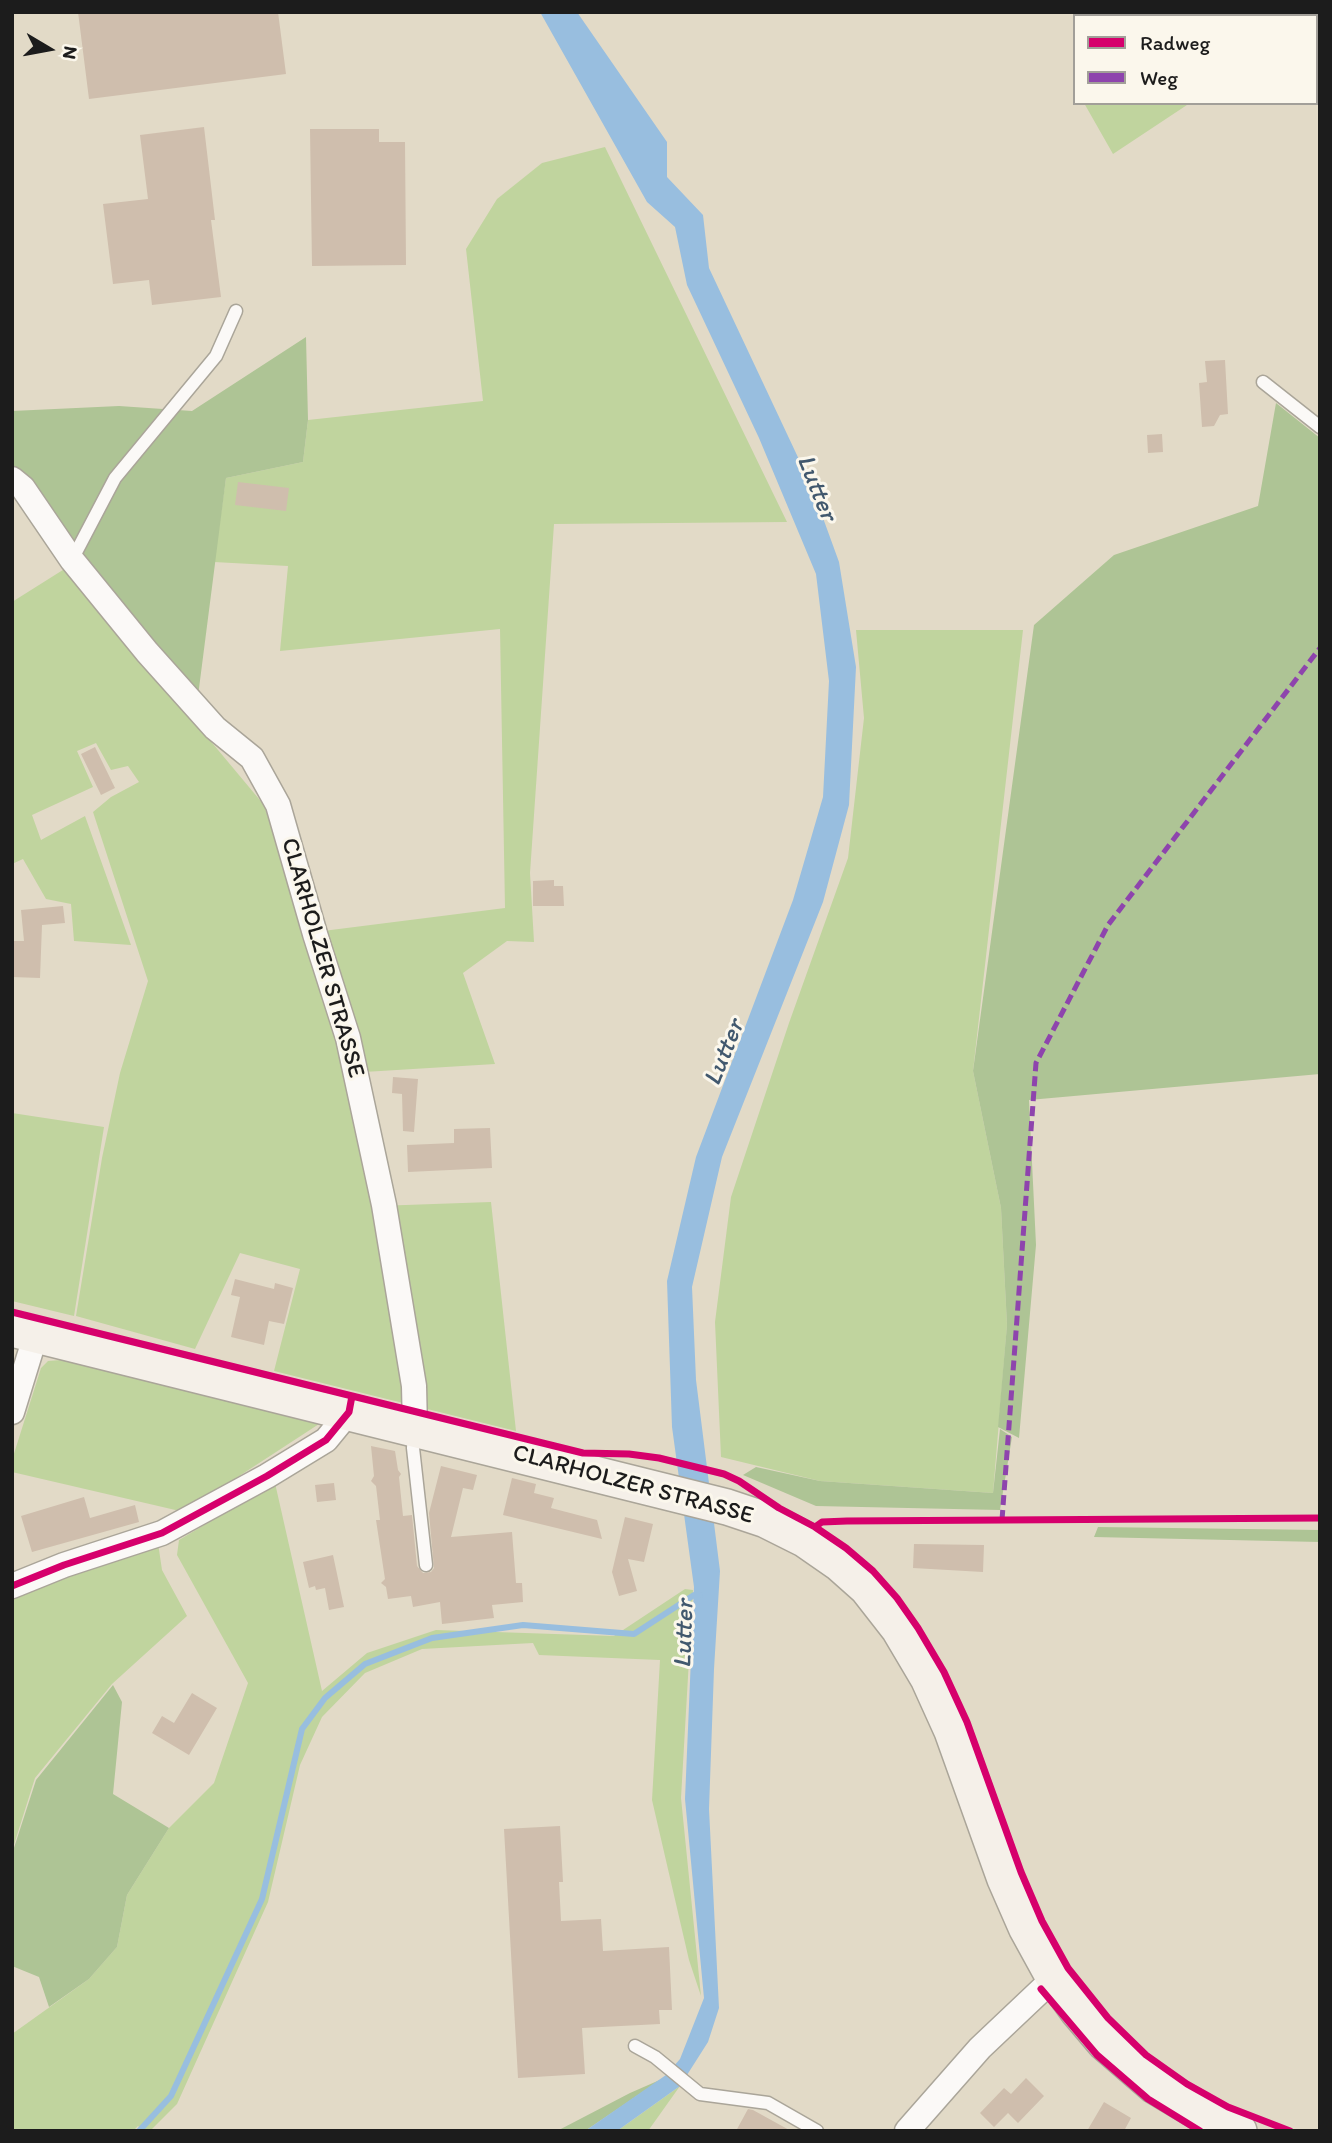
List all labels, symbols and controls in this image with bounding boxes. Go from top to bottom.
north arrow [14,14,84,84]
legend [1073,14,1318,105]
text: Radweg [1140,30,1210,55]
text: N [58,44,83,61]
text: Weg [1140,65,1178,90]
water label: Lutter [789,450,843,526]
street label: CLARHOLZER STRASSE [274,835,370,1081]
water label: Lutter [698,1015,752,1091]
street label: CLARHOLZER STRASSE [509,1439,757,1531]
water label: Lutter [668,1599,702,1669]

